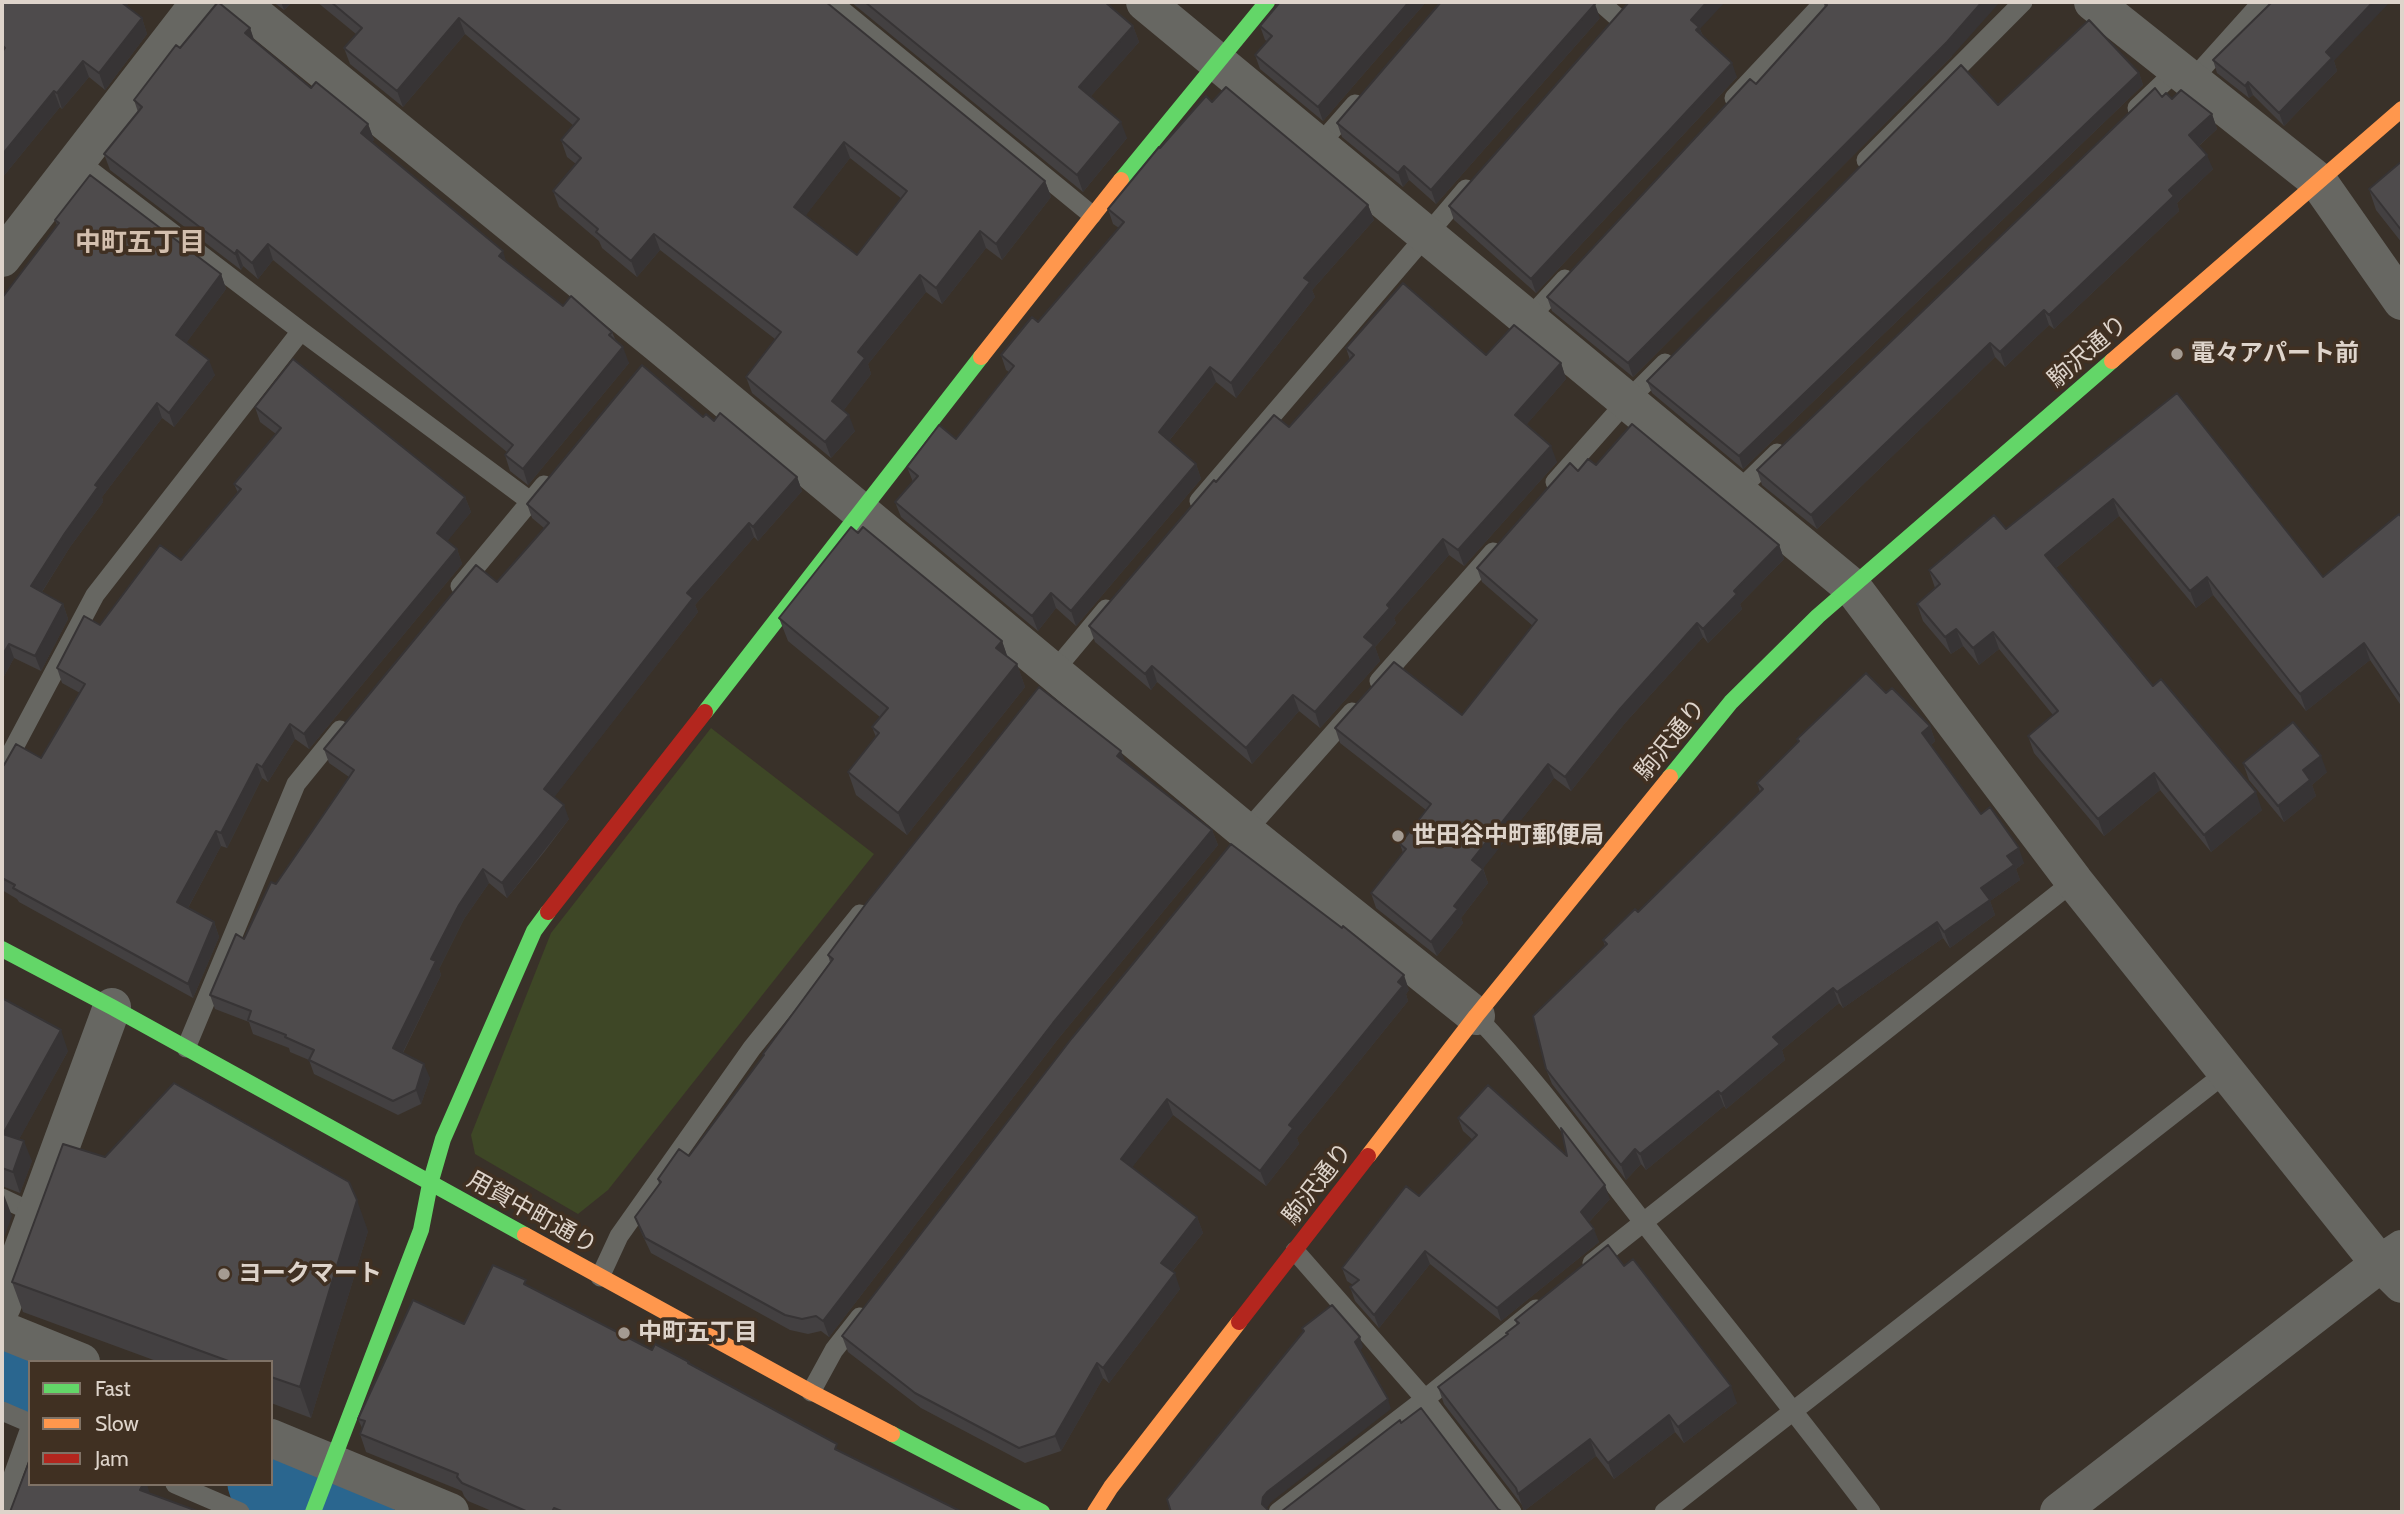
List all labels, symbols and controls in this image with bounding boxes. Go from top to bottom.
district label: 中町五丁目 [75,227,205,259]
street label: 駒沢通り [2042,310,2134,394]
place label: 電々アパート前 [2191,340,2359,368]
marker: 電々アパート前 [2169,346,2185,362]
street label: 駒沢通り [1630,694,1712,786]
place label: 世田谷中町郵便局 [1412,822,1604,850]
marker: 世田谷中町郵便局 [1390,828,1406,844]
street label: 駒沢通り [1277,1137,1359,1231]
street label: 用賀中町通り [462,1165,602,1261]
place label: ヨークマート [238,1260,382,1288]
marker: ヨークマート [216,1266,232,1282]
place label: 中町五丁目 [638,1319,758,1347]
marker: 中町五丁目 [616,1325,632,1341]
legend [28,1360,273,1486]
text: Fast [95,1376,131,1401]
text: Slow [95,1411,139,1436]
text: Jam [95,1446,129,1471]

